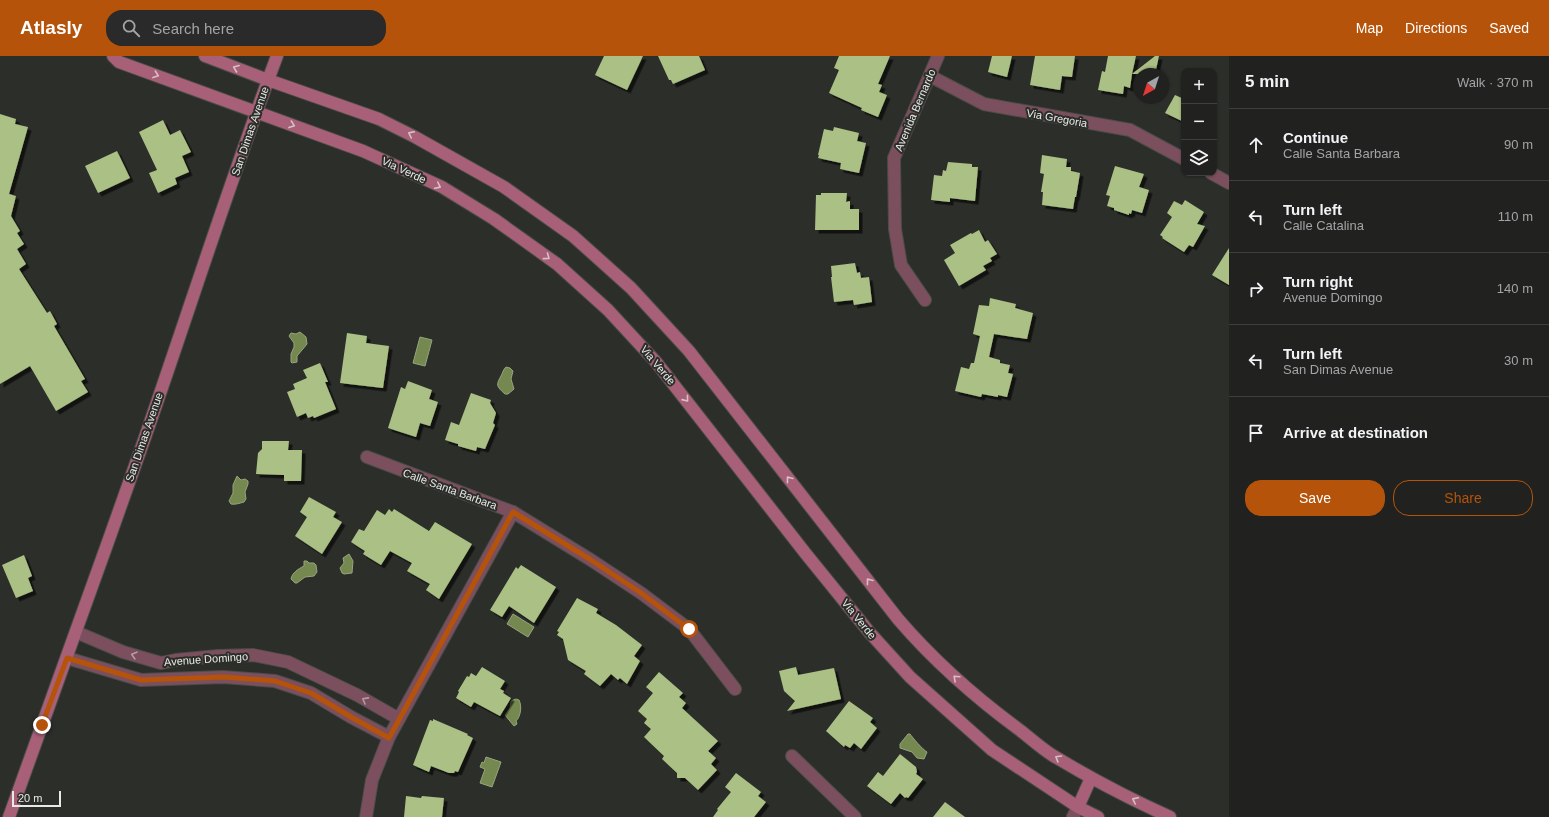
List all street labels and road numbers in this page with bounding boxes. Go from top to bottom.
street label: Avenida Bernardo [892,67,938,153]
street label: San Dimas Avenue [229,85,271,177]
street label: Via Gregoria [1026,107,1089,129]
street label: Via Verde [380,155,428,185]
street label: Via Verde [638,343,678,387]
street label: San Dimas Avenue [123,391,165,483]
street label: Calle Santa Barbara [401,466,499,512]
street label: Via Verde [839,597,879,641]
street label: Avenue Domingo [164,650,248,668]

